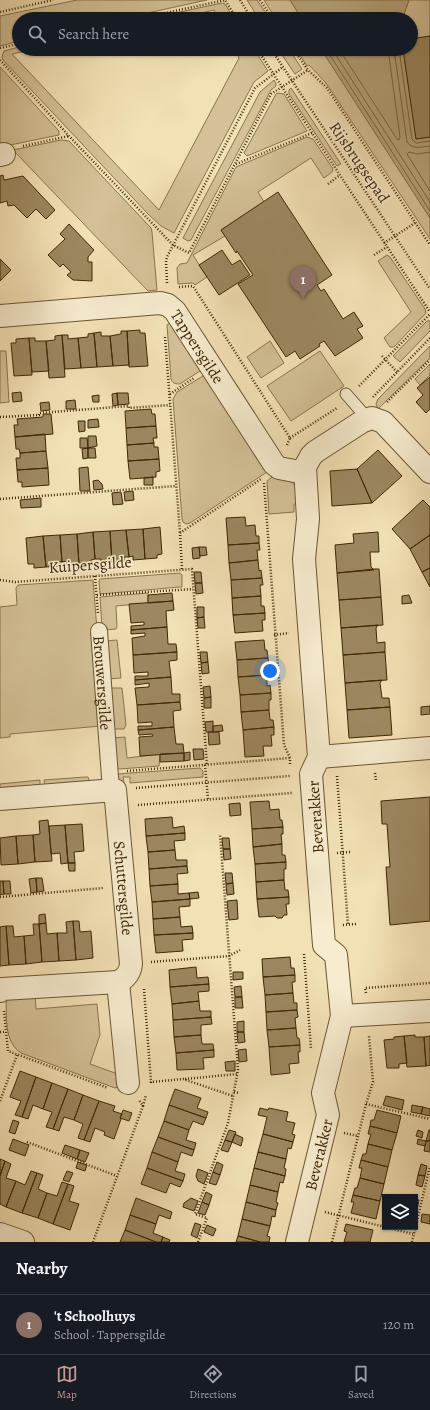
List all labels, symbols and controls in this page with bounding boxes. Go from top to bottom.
search box [12,12,418,56]
icon: search [26,23,48,45]
text: Search here [58,24,129,44]
street label: Rijsbrugsepad [324,118,395,208]
pin: 1 [290,266,316,299]
street label: Tappersgilde [165,305,229,388]
street label: Kuipersgilde [48,551,132,579]
street label: Brouwersgilde [87,635,116,731]
your location [260,661,280,681]
street label: Beverakker [302,780,330,854]
street label: Schuttersgilde [108,840,138,936]
street label: Beverakker [300,1117,339,1193]
map controls [382,1194,418,1230]
button: layers [382,1194,418,1230]
text: Nearby [16,1257,67,1280]
text: 't Schoolhuys [54,1306,135,1326]
text: 1 [27,1316,31,1333]
text: 120 m [383,1316,414,1333]
text: School · Tappersgilde [54,1326,165,1343]
tab: Map [56,1363,78,1402]
tab: Directions [189,1363,237,1402]
tab: Saved [348,1363,374,1402]

